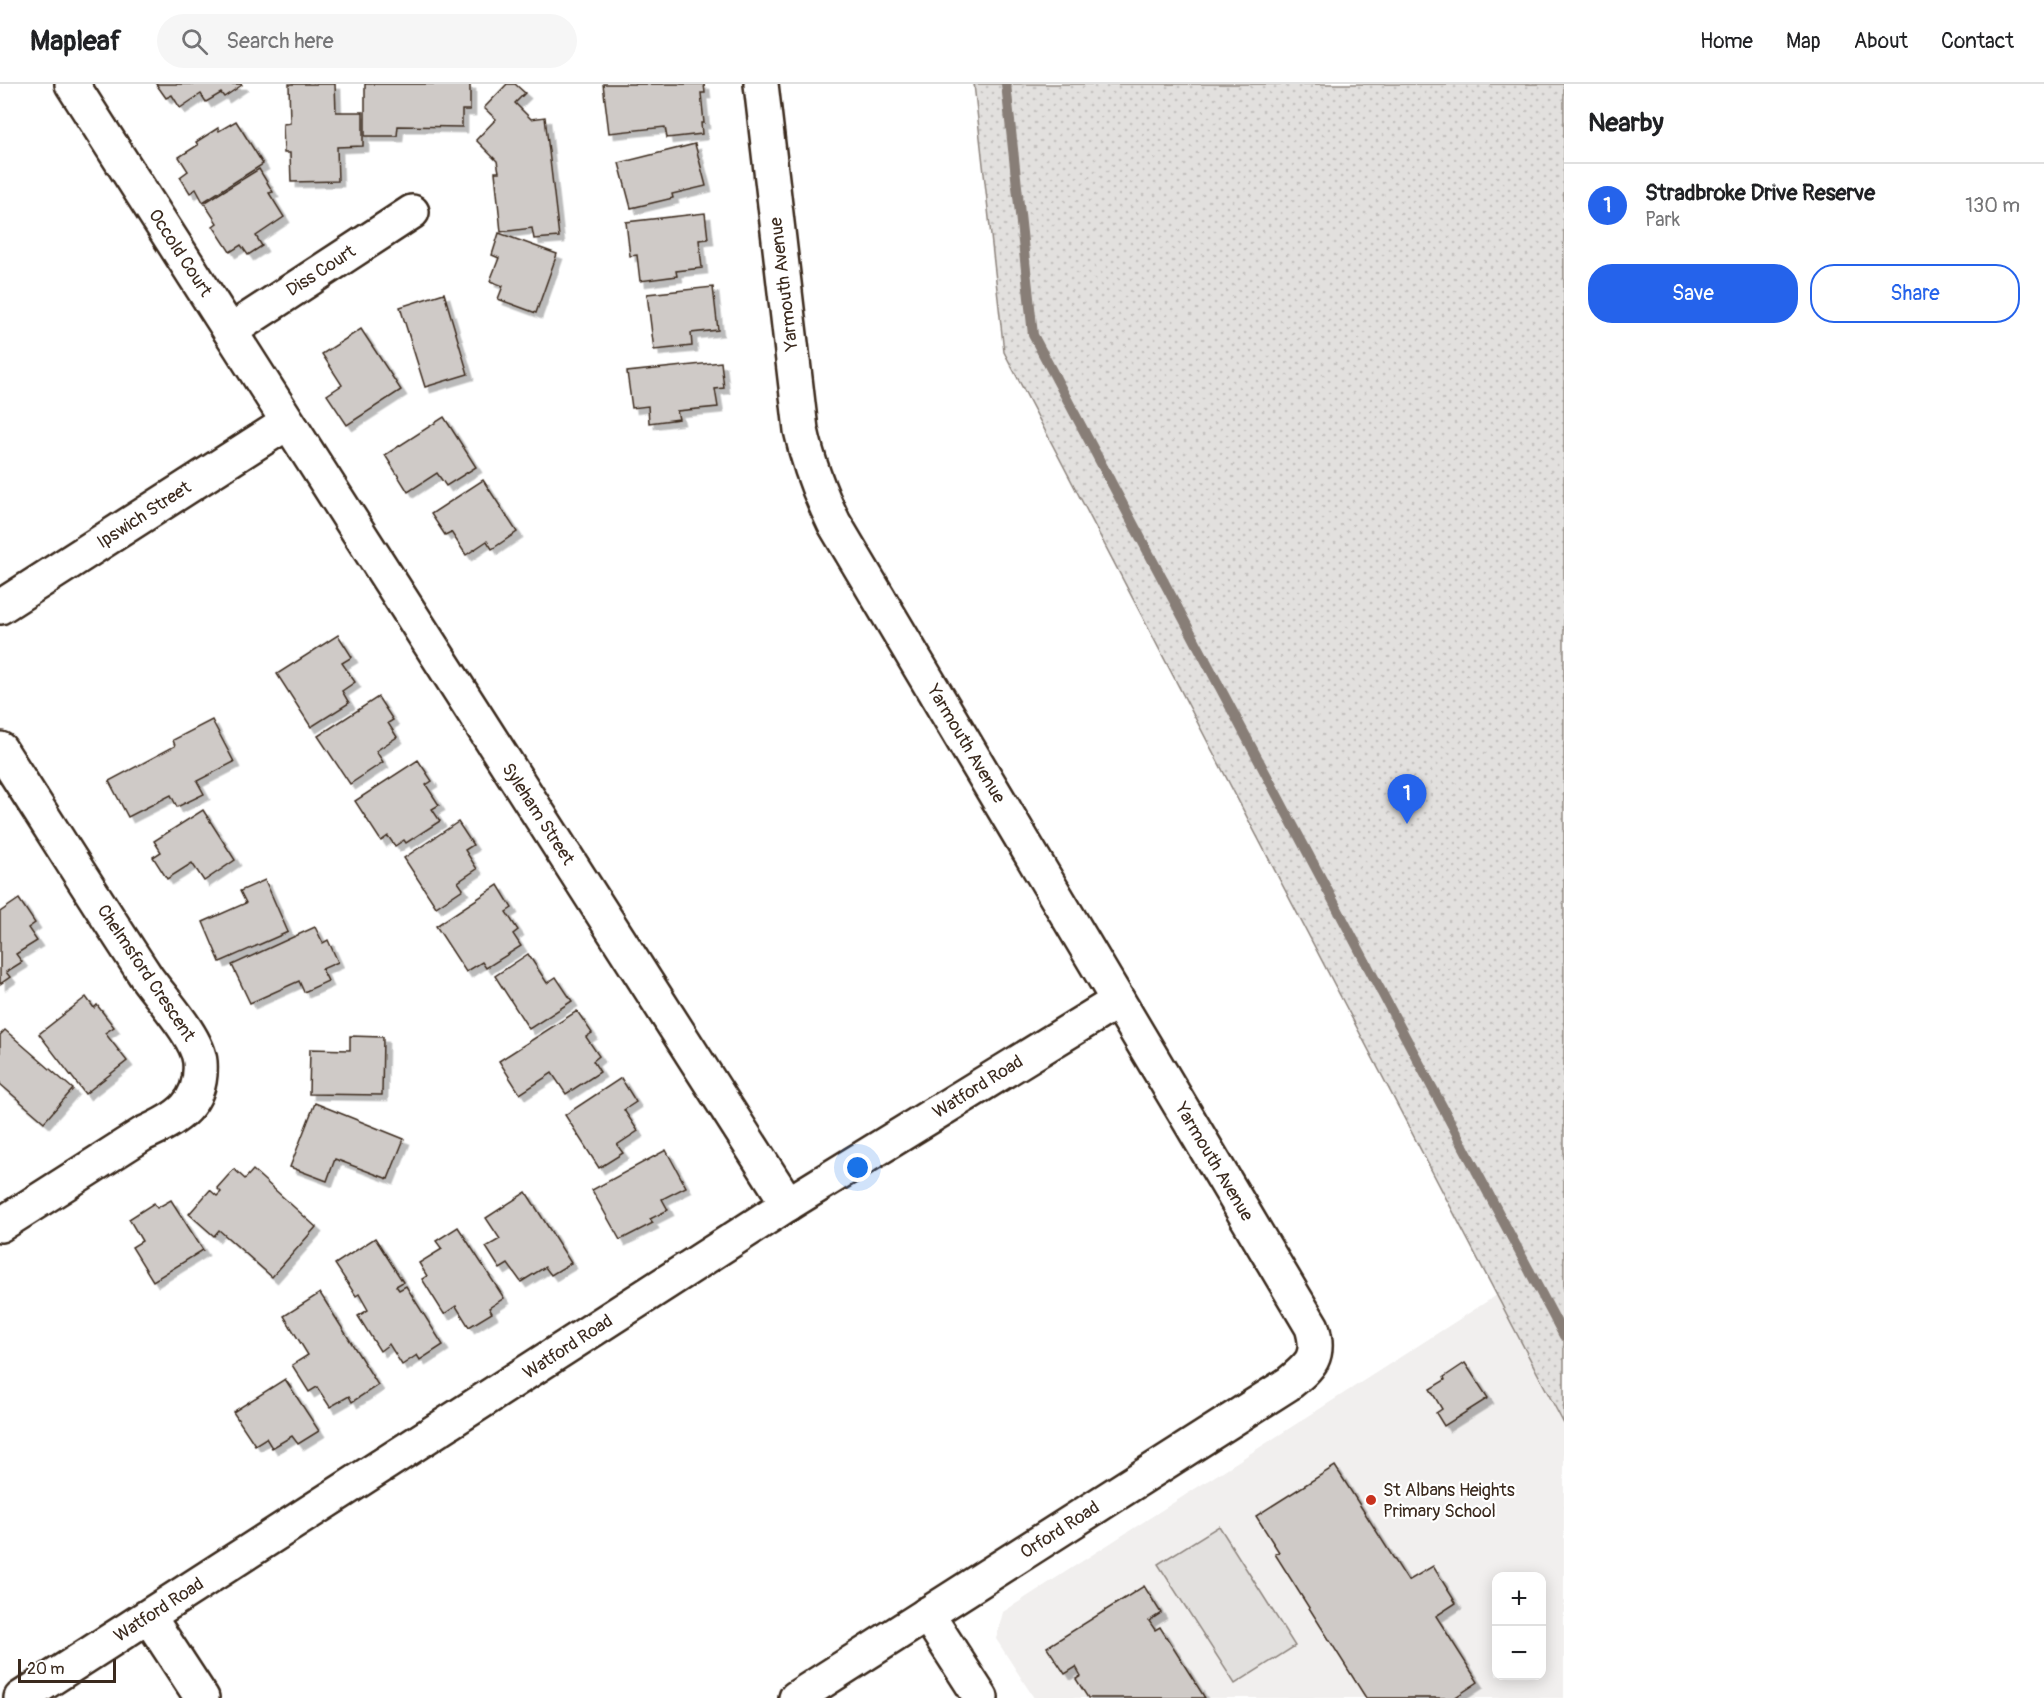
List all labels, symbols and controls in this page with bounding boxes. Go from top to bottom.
search box [157,14,577,68]
text: Mapleaf [30,24,121,59]
icon: search [178,25,211,58]
text: Search here [226,27,334,55]
text: Home [1700,28,1753,55]
text: Map [1786,28,1821,55]
text: About [1854,28,1908,55]
text: Contact [1941,28,2014,55]
text: Nearby [1588,107,1664,139]
text: Stradbroke Drive Reserve [1645,179,1875,207]
text: 1 [1604,193,1611,218]
text: 130 m [1965,193,2020,218]
street label: Occold Court [143,205,217,302]
text: Park [1645,207,1680,232]
street label: Yarmouth Avenue [764,216,804,353]
street label: Diss Court [282,240,361,302]
button: Save [1588,264,1798,323]
button: Share [1810,264,2020,323]
street label: Ipswich Street [93,476,196,554]
street label: Yarmouth Avenue [921,680,1010,808]
street label: Syleham Street [497,759,580,870]
pin: 1 [1388,774,1426,824]
street label: Chelmsford Crescent [92,900,201,1046]
street label: Watford Road [928,1050,1028,1124]
street label: Yarmouth Avenue [1169,1098,1258,1226]
your location [843,1153,872,1182]
street label: Watford Road [519,1309,617,1385]
place label: St Albans Heights Primary School [1383,1479,1515,1523]
marker: St Albans Heights Primary School [1364,1493,1378,1507]
street label: Orford Road [1016,1496,1104,1564]
street label: Watford Road [110,1572,208,1648]
map controls [1492,1572,1546,1680]
button: + [1492,1572,1546,1626]
button: − [1492,1626,1546,1680]
scale bar [18,1656,116,1684]
text: 20 m [27,1659,65,1679]

